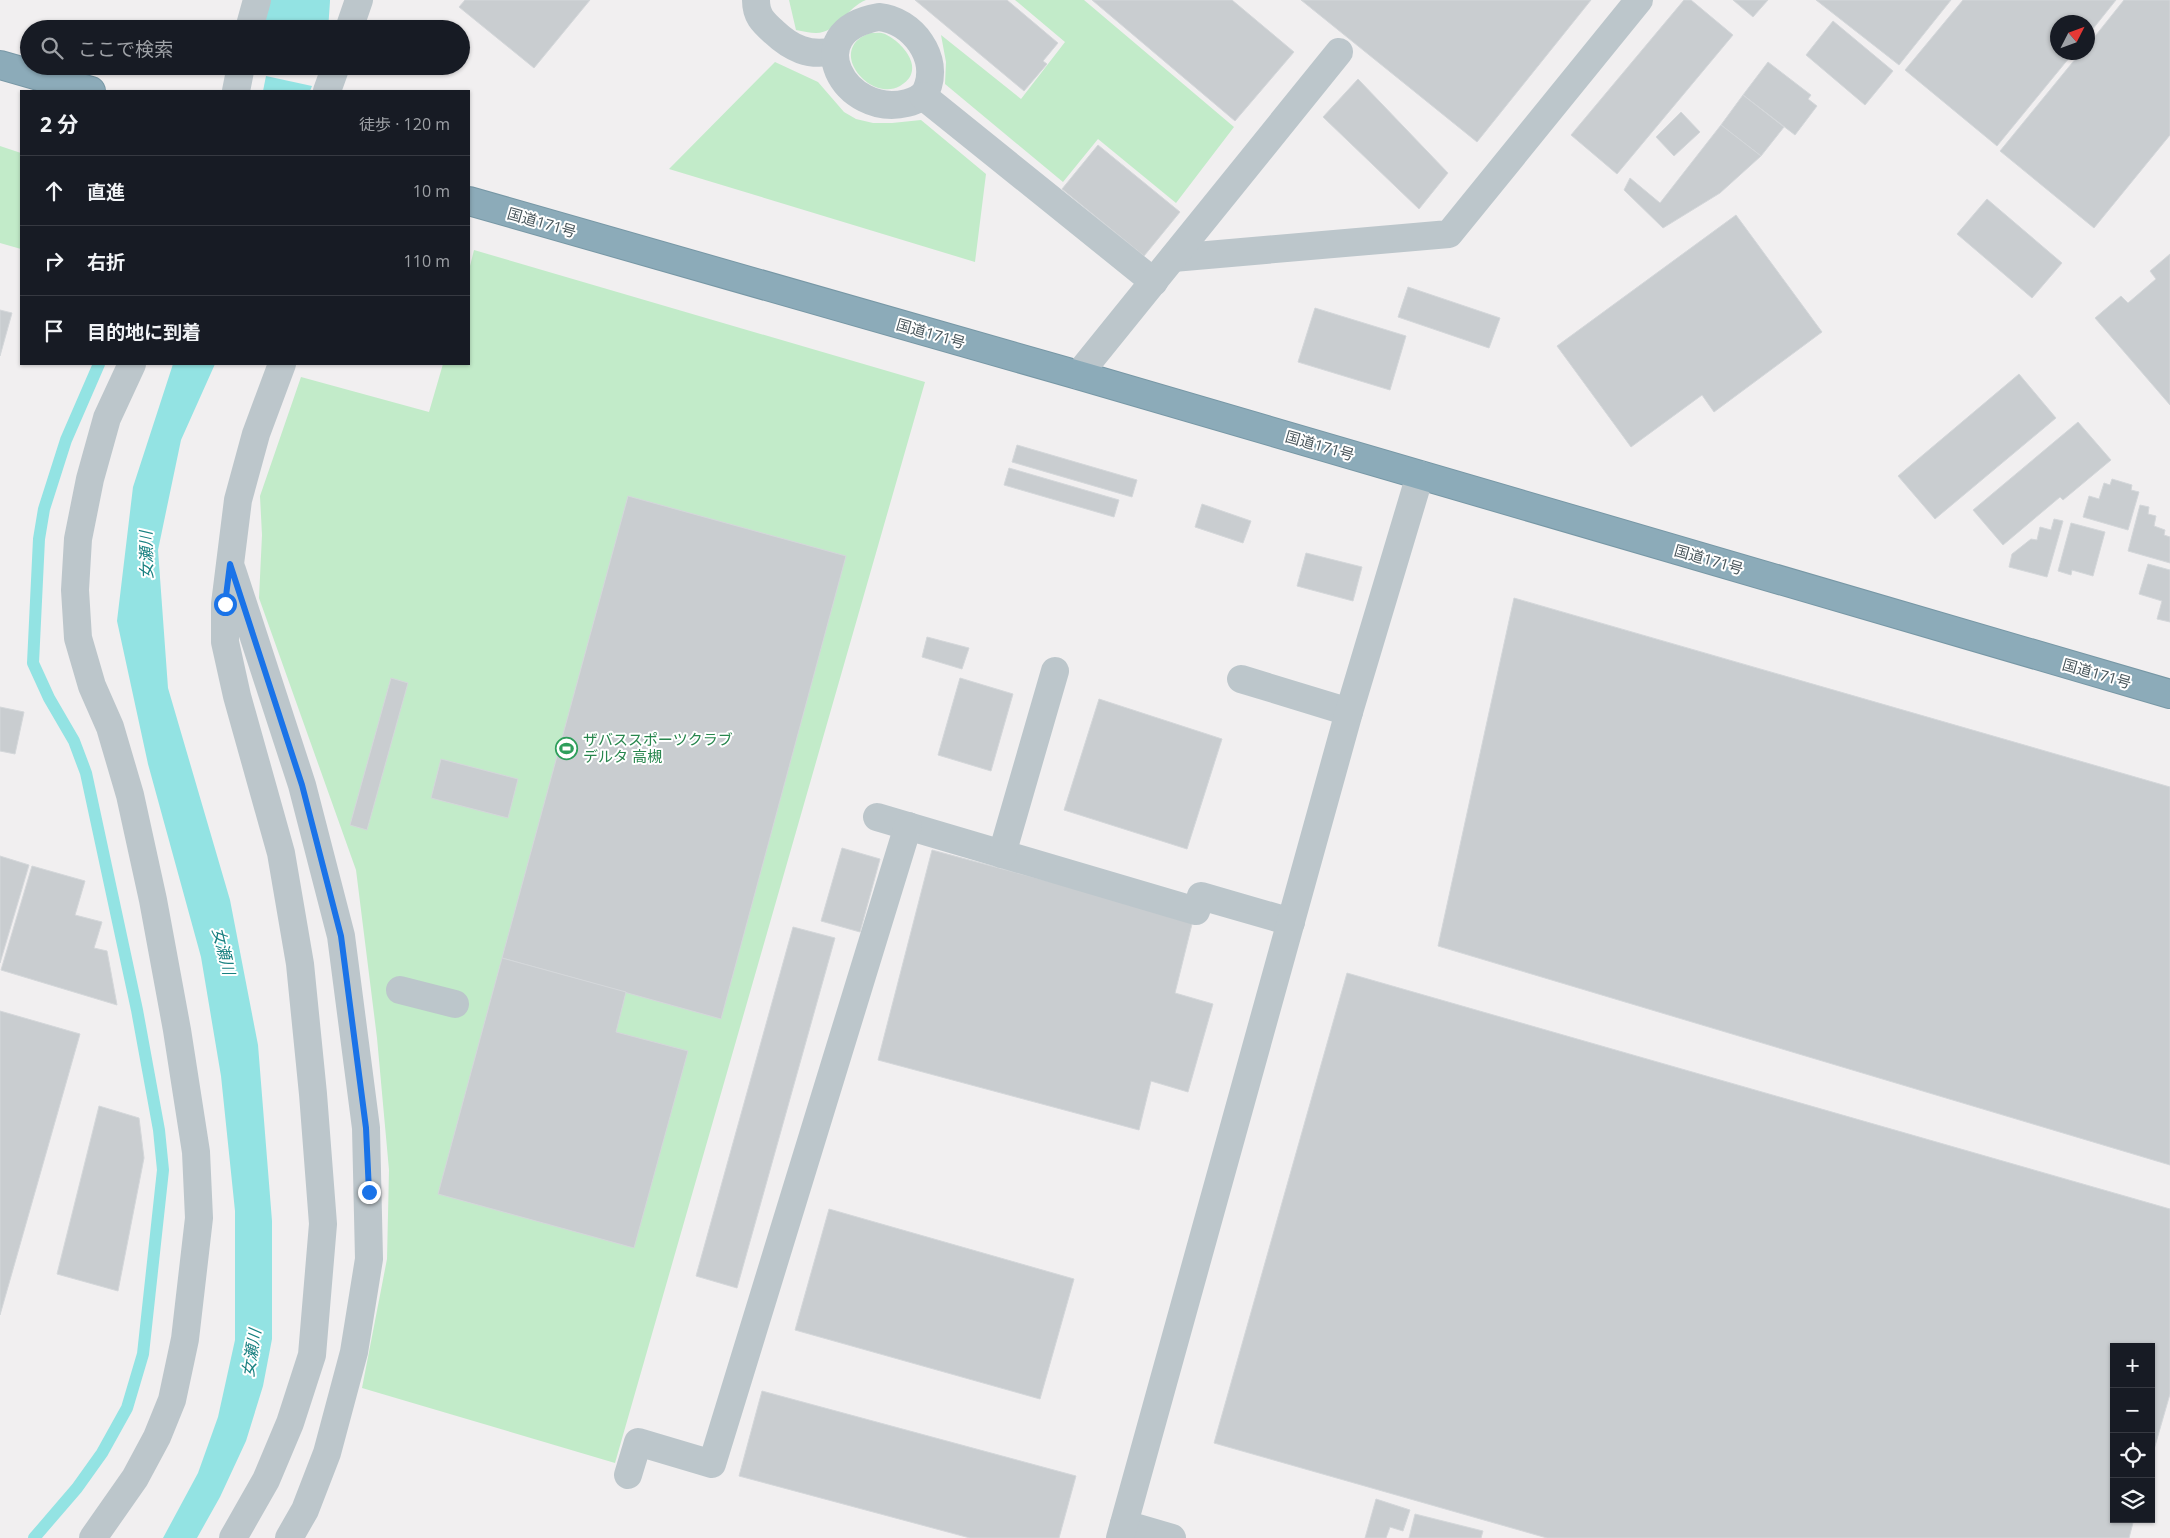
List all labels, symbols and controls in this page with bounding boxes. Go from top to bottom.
north arrow [2050,15,2095,60]
search box [20,20,470,75]
icon: search [38,34,66,62]
text: ここで検索 [78,36,173,62]
text: 2 分 [40,110,78,138]
text: 徒歩 · 120 m [359,113,450,135]
icon: ahead [40,177,68,205]
text: 直進 [87,179,125,205]
text: 10 m [413,180,450,202]
street label: 国道171号 [505,203,579,241]
icon: right [40,247,68,275]
text: 右折 [87,249,125,275]
text: 110 m [404,250,450,272]
street label: 国道171号 [894,314,968,352]
icon: arrive [40,317,68,345]
text: 目的地に到着 [87,319,201,345]
street label: 国道171号 [1283,426,1357,464]
water label: 女瀬川 [135,529,157,579]
street label: 国道171号 [1672,540,1746,578]
route start [214,593,237,616]
street label: 国道171号 [2060,654,2134,692]
place label: ザバススポーツクラブ デルタ 高槻 [583,729,733,766]
sports icon: ザバススポーツクラブ デルタ 高槻 [555,736,579,760]
water label: 女瀬川 [208,925,241,979]
route end [358,1181,381,1204]
water label: 女瀬川 [236,1326,266,1378]
map controls [2110,1343,2155,1523]
button: + [2110,1343,2155,1388]
button: − [2110,1388,2155,1433]
button: locate [2110,1433,2155,1478]
button: layers [2110,1478,2155,1523]

